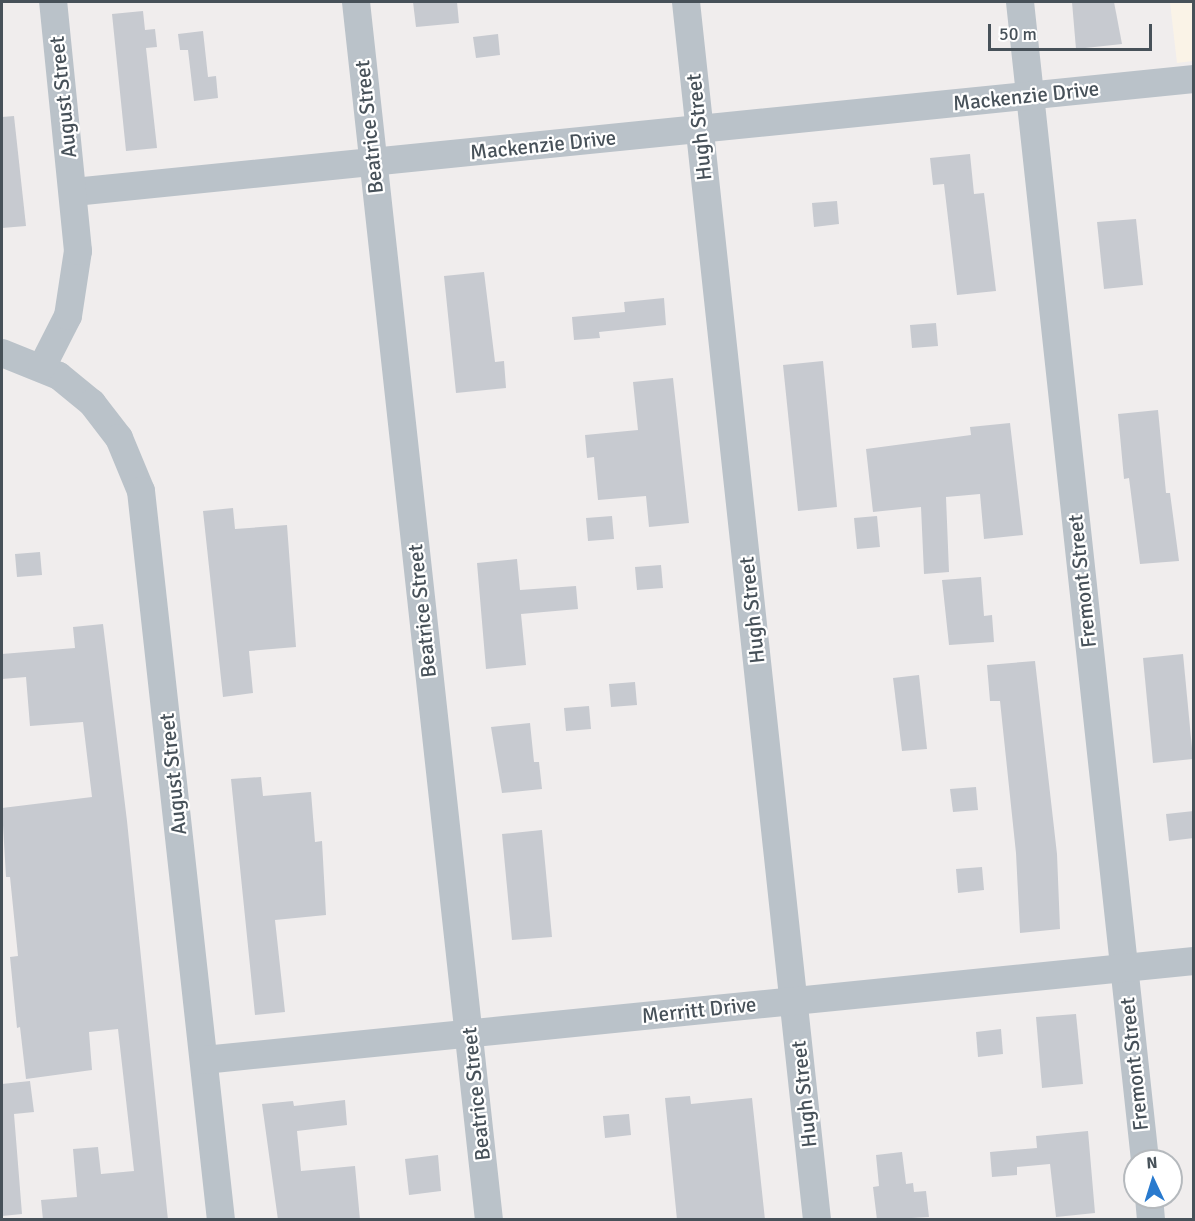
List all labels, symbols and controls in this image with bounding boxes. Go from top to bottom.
scale bar [991,12,1154,50]
text: 50 m [999,23,1037,45]
street label: August Street [44,35,82,159]
street label: Beatrice Street [349,59,389,195]
street label: Hugh Street [681,72,717,182]
street label: Mackenzie Drive [952,76,1100,116]
street label: Mackenzie Drive [469,125,617,165]
street label: Fremont Street [1062,513,1102,649]
street label: Beatrice Street [402,543,442,679]
street label: Hugh Street [734,555,770,665]
street label: August Street [154,712,192,836]
street label: Merritt Drive [640,991,758,1029]
street label: Fremont Street [1114,996,1154,1132]
street label: Beatrice Street [456,1026,496,1162]
street label: Hugh Street [786,1039,822,1149]
north arrow [1123,1149,1183,1209]
text: N [1146,1153,1158,1173]

